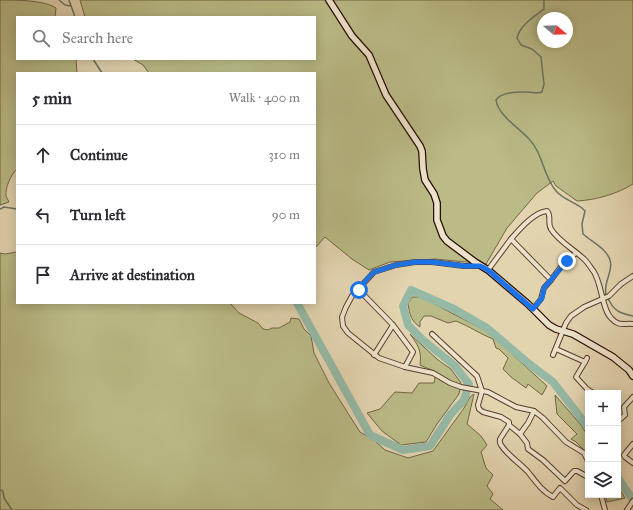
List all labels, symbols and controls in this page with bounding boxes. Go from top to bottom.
north arrow [537,12,573,48]
search box [16,16,316,60]
icon: search [30,27,52,49]
text: Search here [62,29,133,47]
text: 5 min [32,88,72,109]
text: Walk · 400 m [229,90,300,106]
icon: ahead [32,144,54,166]
text: Continue [70,146,128,164]
text: 310 m [268,147,300,163]
icon: left [32,204,54,226]
text: Turn left [70,206,126,224]
text: 90 m [272,207,300,223]
route end [558,252,576,270]
icon: arrive [32,264,54,286]
text: Arrive at destination [70,266,195,284]
route start [350,281,368,299]
map controls [585,390,621,498]
button: + [585,390,621,426]
button: − [585,426,621,462]
button: layers [585,462,621,498]

